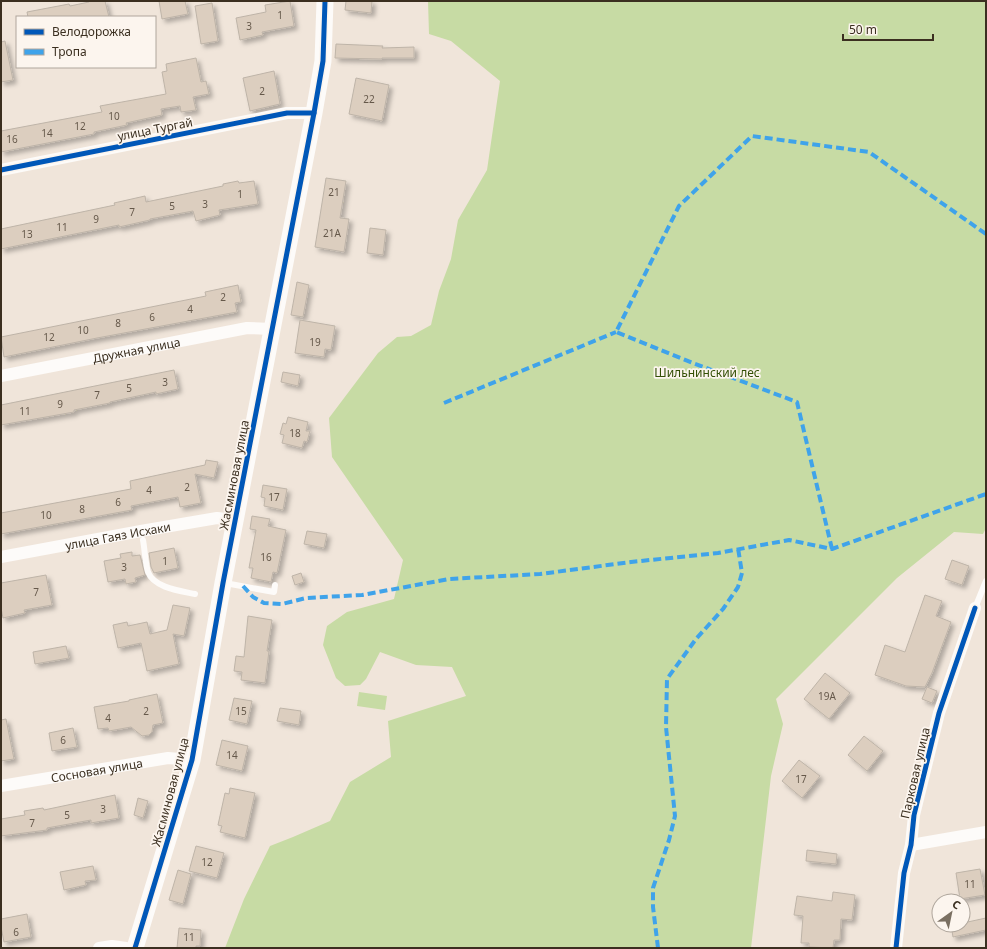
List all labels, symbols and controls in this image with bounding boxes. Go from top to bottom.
house number: 1 [277,8,283,22]
legend [16,16,156,68]
scale bar [843,16,933,42]
house number: 3 [246,19,252,33]
text: 50 m [849,21,877,38]
text: Велодорожка [52,23,131,40]
text: Тропа [52,43,87,60]
house number: 2 [259,84,265,98]
house number: 22 [363,92,375,106]
house number: 10 [108,109,120,123]
street label: улица Тургай [116,113,194,145]
house number: 12 [74,119,86,133]
house number: 14 [41,126,53,140]
house number: 16 [6,132,18,146]
house number: 21 [328,185,340,199]
house number: 1 [237,187,243,201]
house number: 3 [202,197,208,211]
house number: 5 [169,199,175,213]
house number: 7 [129,205,135,219]
house number: 9 [93,212,99,226]
house number: 11 [56,220,68,234]
house number: 21А [323,226,342,240]
house number: 13 [21,227,33,241]
house number: 2 [220,290,226,304]
house number: 4 [187,302,193,316]
house number: 6 [149,310,155,324]
house number: 8 [115,316,121,330]
house number: 10 [77,323,89,337]
house number: 12 [43,330,55,344]
street label: Дружная улица [91,333,182,366]
house number: 19 [309,335,321,349]
park label: Шильнинский лес [654,364,760,381]
house number: 3 [162,375,168,389]
house number: 5 [126,381,132,395]
house number: 7 [94,388,100,402]
house number: 9 [57,397,63,411]
house number: 11 [19,404,31,418]
street label: Жасминовая улица [215,418,253,532]
house number: 18 [289,426,301,440]
house number: 2 [184,480,190,494]
house number: 4 [146,483,152,497]
house number: 17 [268,490,280,504]
house number: 6 [115,495,121,509]
house number: 8 [79,502,85,516]
house number: 10 [40,508,52,522]
street label: улица Гаяз Исхаки [64,518,172,553]
house number: 16 [260,550,272,564]
house number: 1 [162,554,168,568]
house number: 3 [121,560,127,574]
house number: 7 [33,585,39,599]
house number: 19А [818,689,837,703]
house number: 2 [143,704,149,718]
house number: 15 [235,704,247,718]
house number: 4 [105,711,111,725]
street label: Парковая улица [896,726,934,820]
house number: 6 [60,733,66,747]
street label: Жасминовая улица [147,736,193,848]
house number: 14 [226,748,238,762]
street label: Сосновая улица [49,754,144,786]
house number: 17 [795,772,807,786]
house number: 3 [100,802,106,816]
house number: 5 [64,808,70,822]
house number: 7 [29,816,35,830]
house number: 12 [201,855,213,869]
house number: 11 [964,877,976,891]
north arrow [931,893,971,933]
text: С [950,896,964,912]
house number: 6 [13,925,19,939]
house number: 11 [183,930,195,944]

